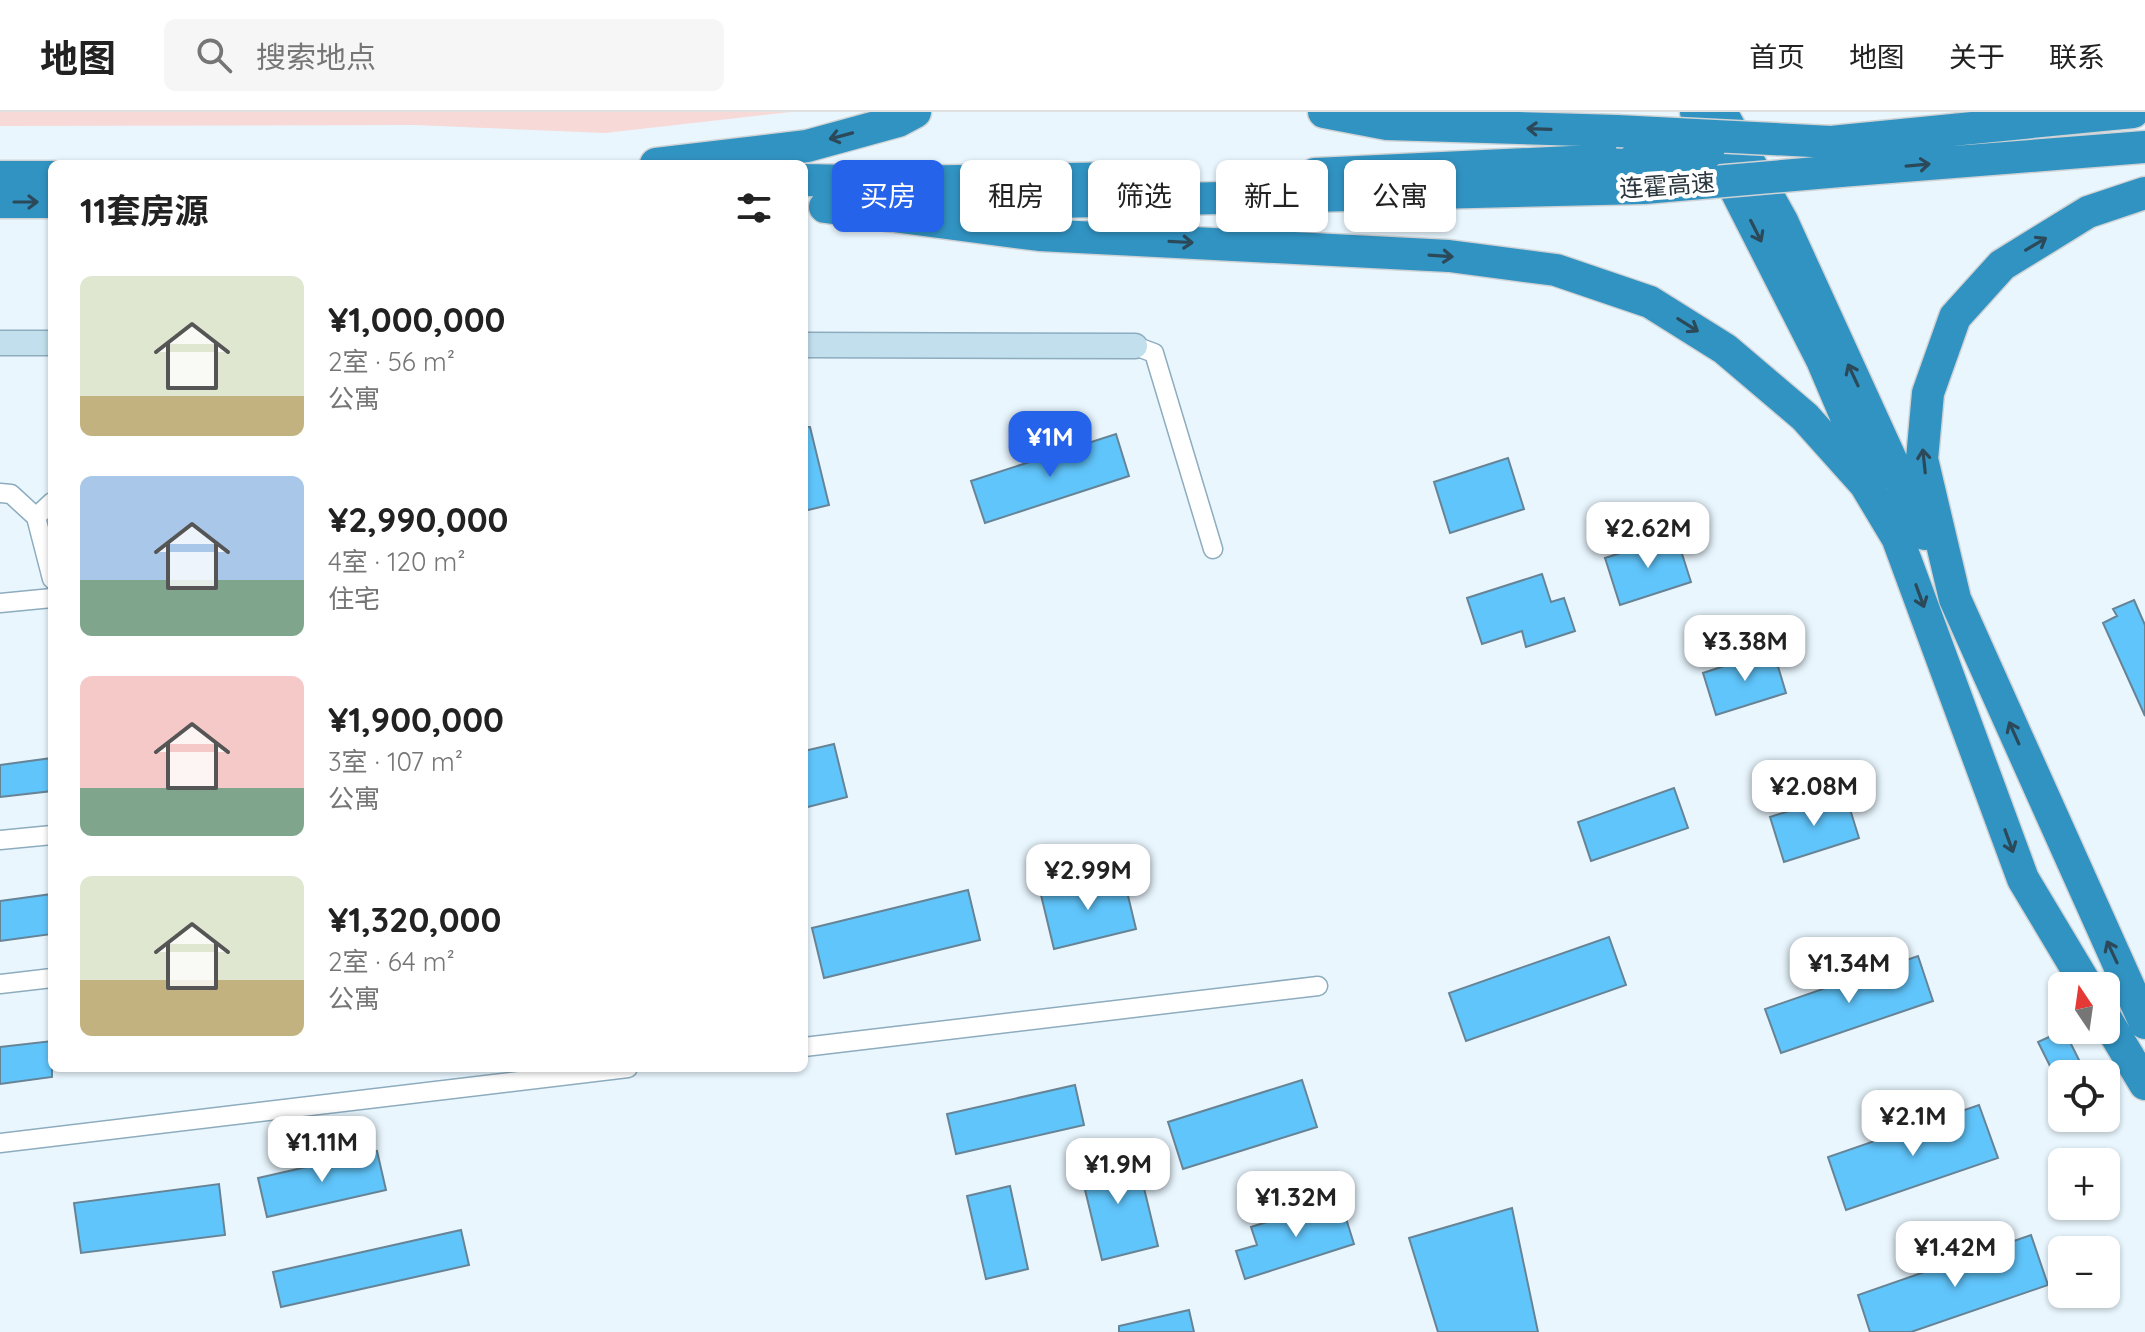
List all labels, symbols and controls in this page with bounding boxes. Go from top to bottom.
search box [164,19,724,91]
icon: search [192,33,236,77]
text: 地图 [40,34,116,82]
text: 搜索地点 [256,38,376,76]
text: 首页 [1749,39,1805,74]
text: 地图 [1849,39,1905,74]
text: 关于 [1949,39,2005,74]
text: 联系 [2049,39,2105,74]
one-way arrow [1526,121,1553,136]
one-way arrow [829,130,855,145]
one-way arrow [1904,157,1931,172]
chip: 买房 [832,160,944,232]
chip: 租房 [960,160,1072,232]
chip: 筛选 [1088,160,1200,232]
chip: 新上 [1216,160,1328,232]
chip: 公寓 [1344,160,1456,232]
street label: 连霍高速 [1618,167,1716,203]
icon: filters [732,186,776,230]
text: 11套房源 [80,189,208,232]
one-way arrow [12,194,39,210]
one-way arrow [1749,219,1765,243]
one-way arrow [1167,234,1194,249]
one-way arrow [2024,235,2047,251]
one-way arrow [1427,249,1453,264]
text: ¥1,000,000 [328,298,505,341]
icon: home [144,308,240,404]
one-way arrow [1676,318,1699,334]
text: 2室 · 56 m² [328,345,455,378]
one-way arrow [1845,363,1860,387]
text: 公寓 [328,382,380,415]
pin: ¥1M [1011,411,1089,479]
text: ¥1M [1027,420,1073,453]
one-way arrow [1916,448,1931,475]
text: ¥2,990,000 [328,498,508,541]
pin: ¥2.62M [1583,502,1713,570]
icon: home [144,508,240,604]
text: ¥2.62M [1604,511,1692,544]
text: 4室 · 120 m² [328,545,466,578]
text: 住宅 [328,582,380,615]
one-way arrow [1914,583,1928,608]
pin: ¥3.38M [1680,615,1810,683]
text: ¥3.38M [1702,624,1788,657]
text: ¥1,900,000 [328,698,504,741]
icon: home [144,708,240,804]
one-way arrow [2006,721,2021,745]
text: 3室 · 107 m² [328,745,463,778]
pin: ¥2.08M [1749,760,1879,828]
text: ¥2.08M [1770,769,1858,802]
text: 公寓 [328,782,380,815]
one-way arrow [2003,828,2017,852]
pin: ¥2.99M [1023,844,1153,912]
text: ¥2.99M [1044,853,1132,886]
text: ¥1,320,000 [328,898,501,941]
icon: home [144,908,240,1004]
pin: ¥1.34M [1784,937,1914,1005]
one-way arrow [2104,940,2119,965]
text: 2室 · 64 m² [328,945,455,978]
text: ¥1.34M [1808,946,1890,979]
north arrow [2048,972,2120,1044]
map controls [2048,972,2120,1308]
text: 公寓 [328,982,380,1015]
button: locate [2048,1060,2120,1132]
pin: ¥2.1M [1857,1090,1969,1158]
text: ¥2.1M [1880,1099,1946,1132]
pin: ¥1.11M [257,1116,387,1184]
text: ¥1.11M [286,1125,358,1158]
pin: ¥1.9M [1062,1138,1174,1206]
text: ¥1.9M [1084,1147,1152,1180]
button: + [2048,1148,2120,1220]
pin: ¥1.32M [1231,1171,1361,1239]
text: ¥1.32M [1255,1180,1337,1213]
pin: ¥1.42M [1890,1221,2020,1289]
text: ¥1.42M [1914,1230,1996,1263]
button: − [2048,1236,2120,1308]

